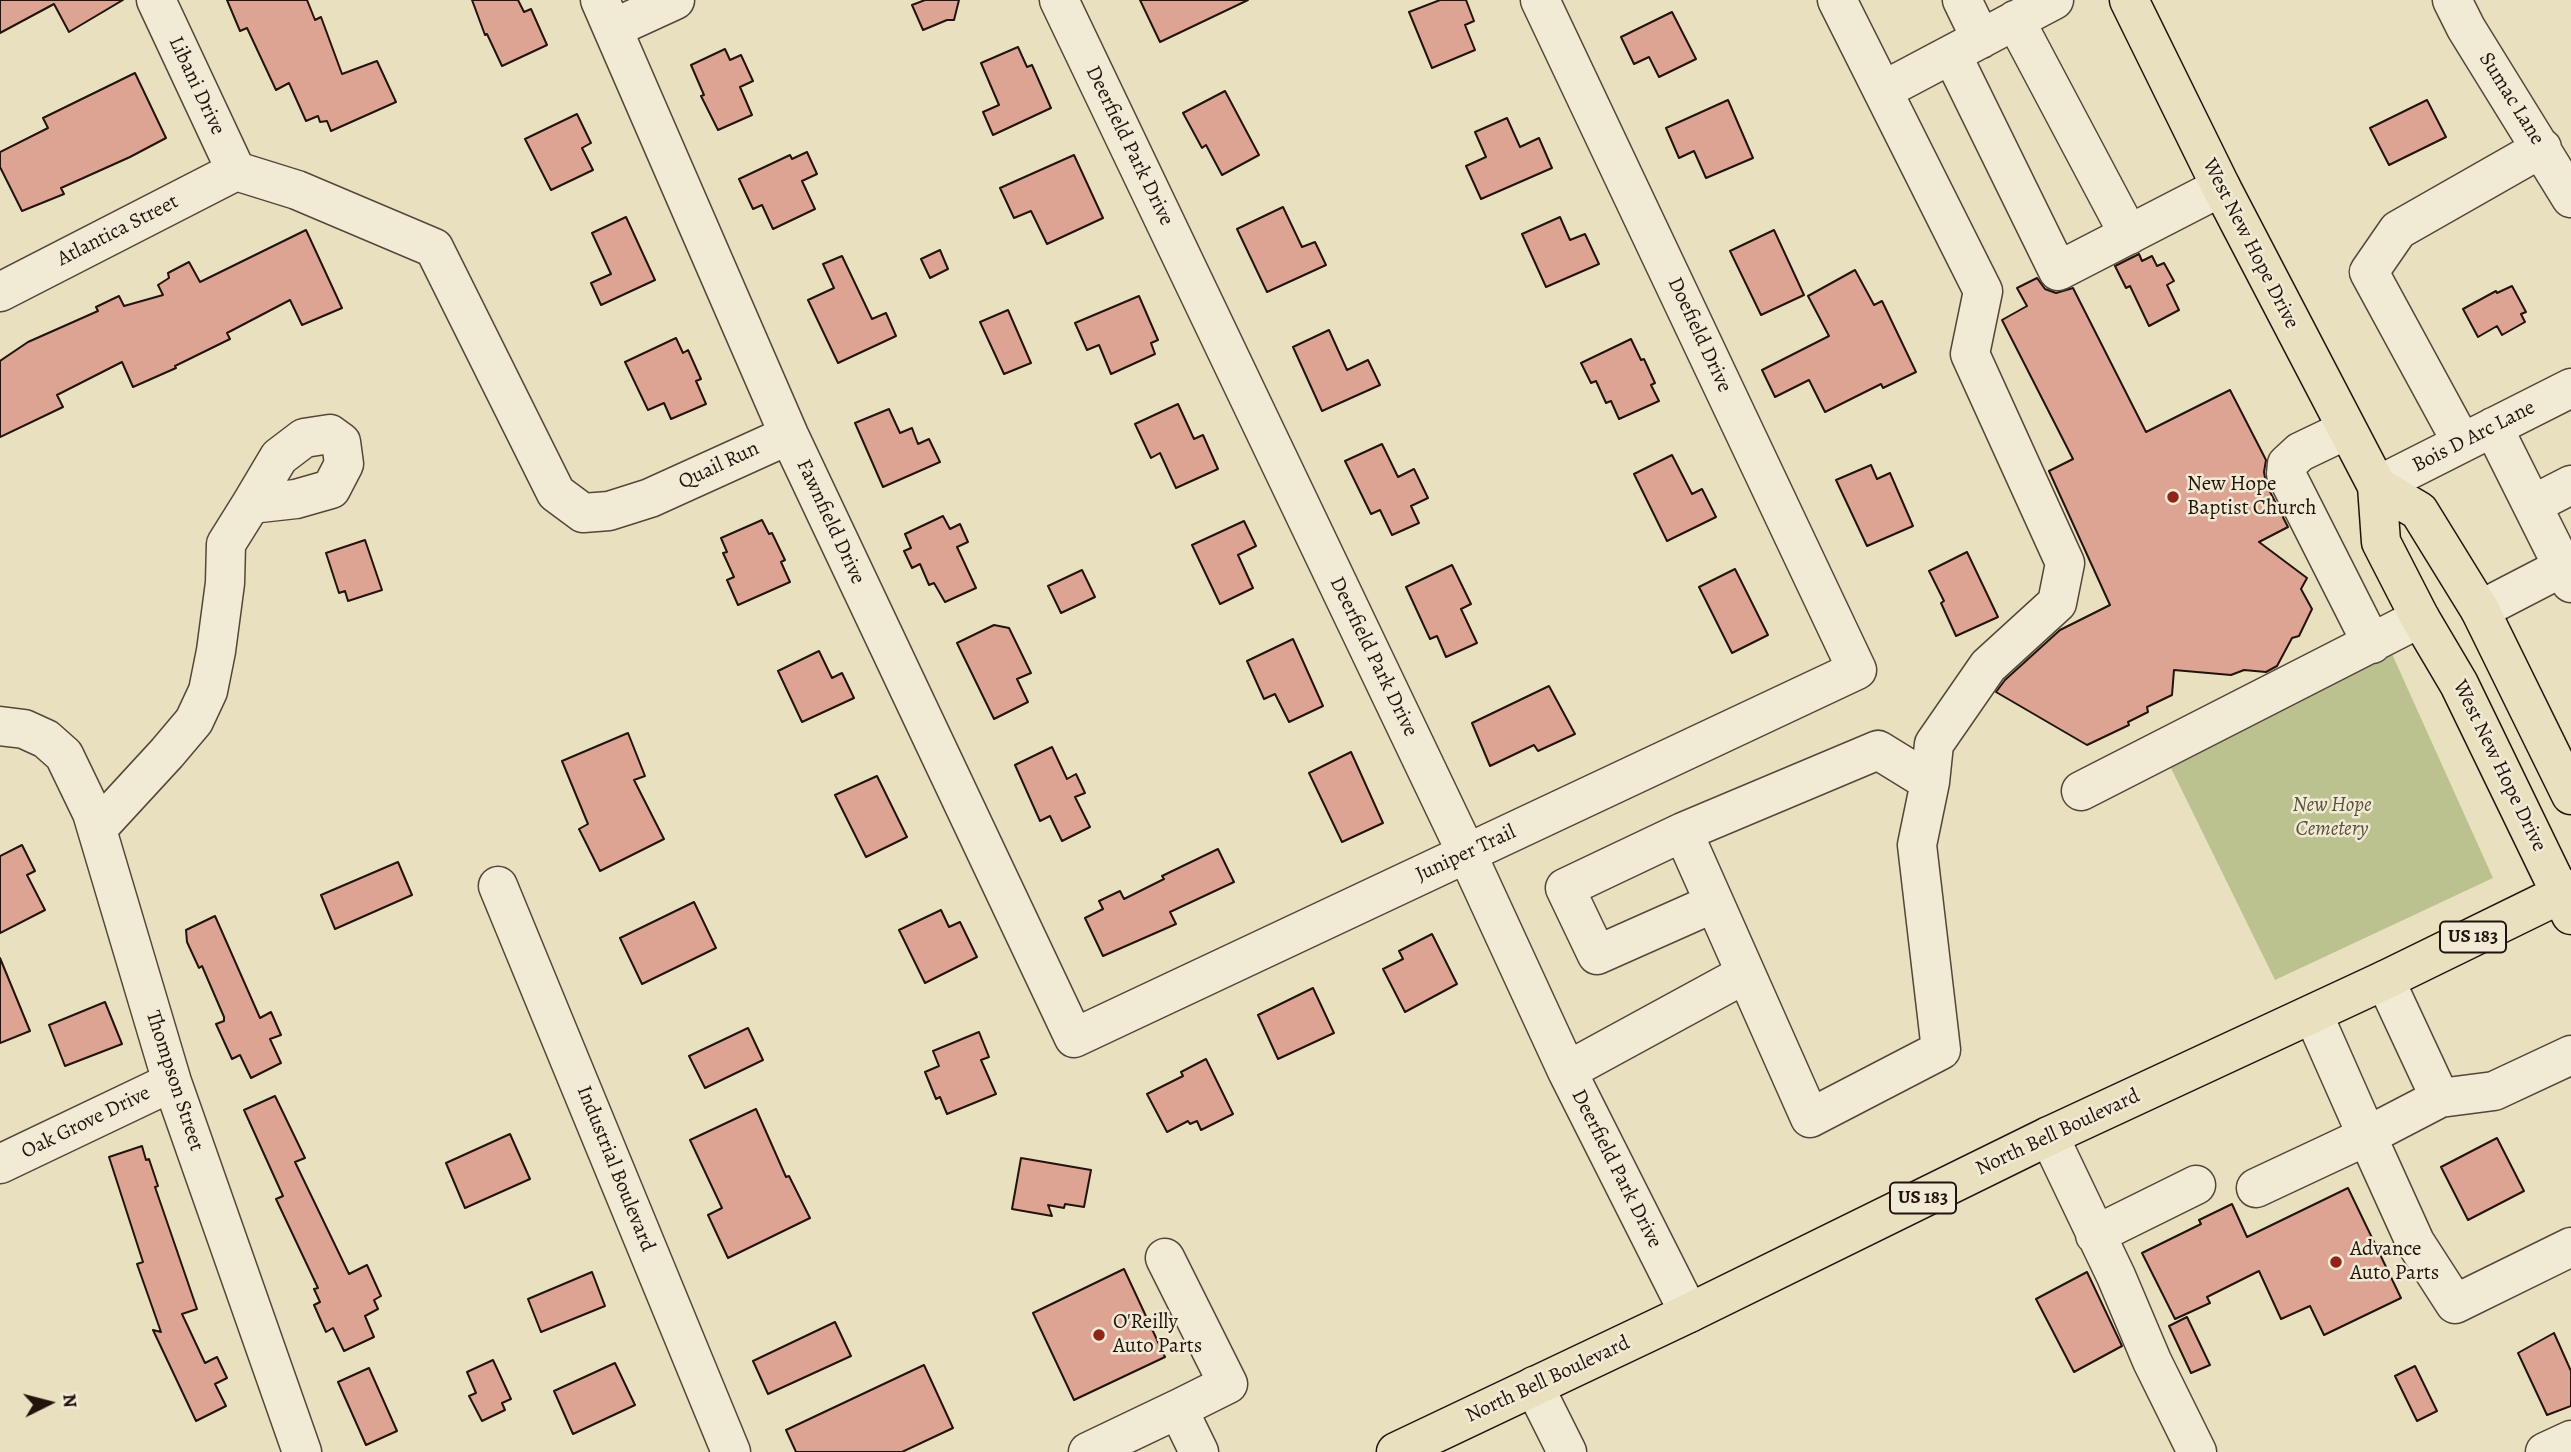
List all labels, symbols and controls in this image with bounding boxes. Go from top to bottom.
street label: Libani Drive [162,33,230,139]
street label: Sumac Lane [2473,48,2549,150]
street label: Deerfield Park Drive [1079,62,1179,230]
street label: West New Hope Drive [2196,155,2304,333]
street label: Atlantica Street [53,190,183,272]
street label: Doefield Drive [1661,273,1737,397]
street label: Bois D Arc Lane [2408,395,2540,479]
street label: Quail Run [675,436,763,496]
street label: Fawnfield Drive [790,456,870,588]
place label: New Hope Baptist Church [2187,472,2316,522]
marker: New Hope Baptist Church [2165,489,2181,505]
street label: Deerfield Park Drive [1323,573,1423,741]
street label: West New Hope Drive [2447,676,2551,856]
park label: New Hope Cemetery [2292,793,2372,843]
street label: Juniper Trail [1412,820,1520,888]
road number: US 183 [2440,922,2506,953]
street label: Thompson Street [139,1008,209,1154]
street label: Oak Grove Drive [17,1081,155,1165]
street label: Industrial Boulevard [570,1082,660,1256]
street label: North Bell Boulevard [1972,1084,2144,1182]
street label: Deerfield Park Drive [1565,1085,1667,1253]
road number: US 183 [1890,1182,1956,1214]
place label: Advance Auto Parts [2350,1237,2439,1287]
marker: Advance Auto Parts [2328,1254,2344,1270]
place label: O'Reilly Auto Parts [1113,1310,1202,1360]
marker: O'Reilly Auto Parts [1091,1327,1107,1343]
street label: North Bell Boulevard [1462,1331,1634,1429]
north arrow [14,1368,84,1438]
text: N [56,1393,84,1409]

